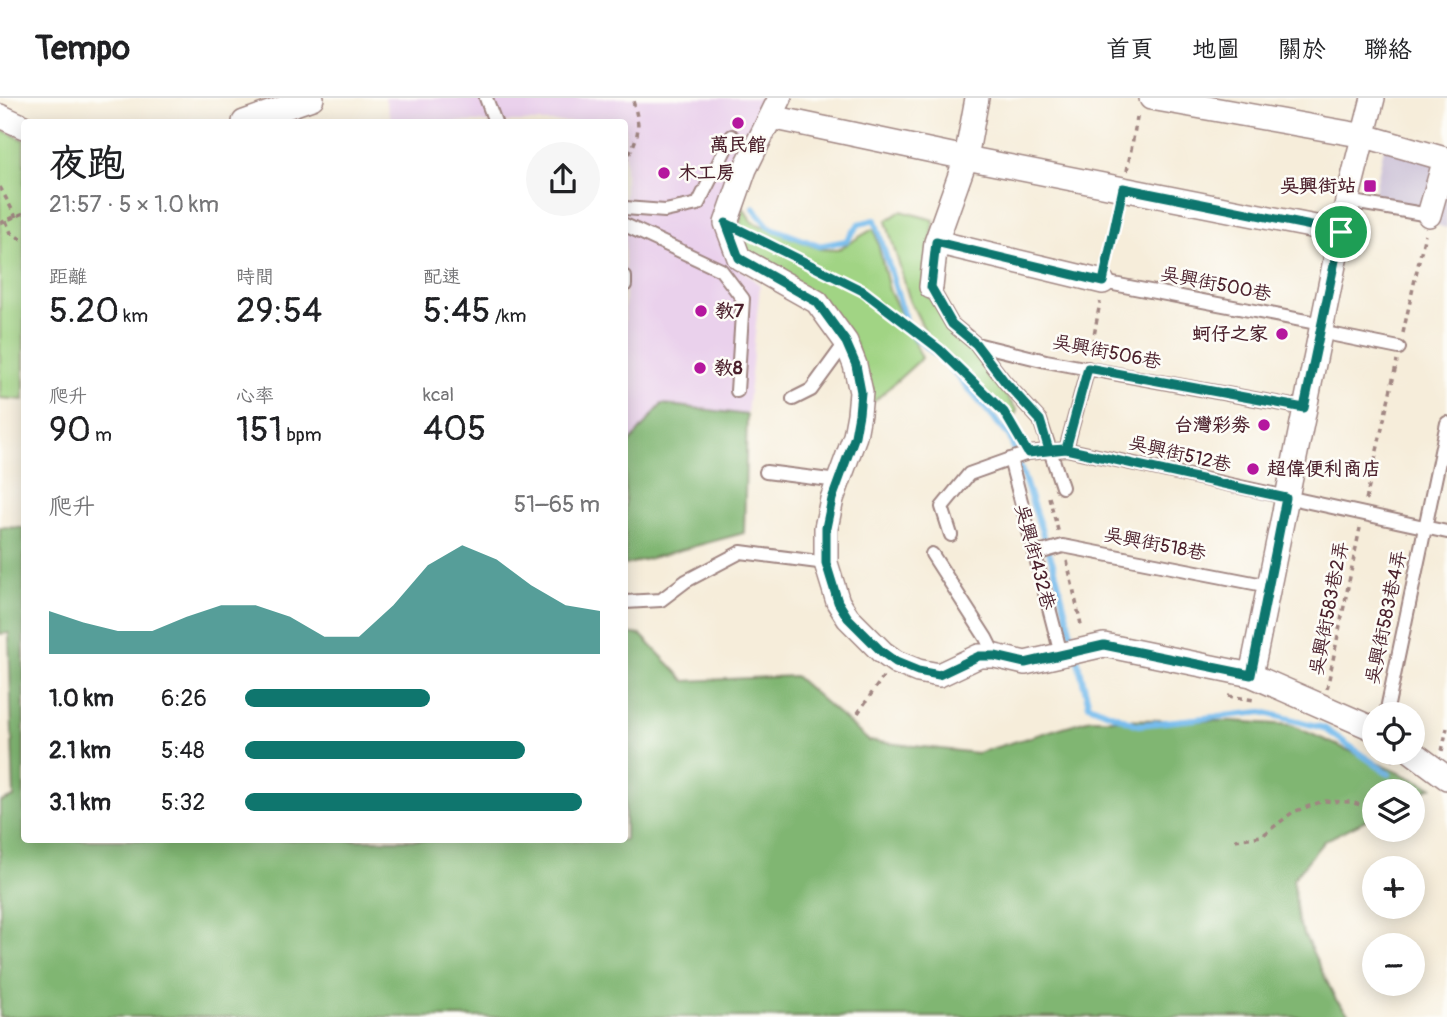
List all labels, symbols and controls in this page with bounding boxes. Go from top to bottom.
text: Tempo [35,28,130,69]
text: 首頁 [1106,35,1154,64]
text: 地圖 [1192,35,1240,64]
text: 關於 [1278,35,1326,64]
text: 聯絡 [1364,35,1412,64]
marker: 萬民館 [730,115,746,131]
place label: 萬民館 [709,133,767,157]
text: 夜跑 [49,140,125,188]
button: share [526,142,600,216]
place label: 木工房 [678,161,735,185]
marker: 木工房 [656,165,672,181]
place label: 吳興街站 [1280,174,1356,198]
marker: 吳興街站 [1362,178,1378,194]
text: 21:57 · 5 × 1.0 km [49,190,219,219]
pin [1311,202,1371,262]
icon: arrive [1322,213,1360,251]
street label: 吳興街500巷 [1159,262,1273,306]
text: 距離 [49,265,87,289]
text: 時間 [236,265,274,289]
text: 配速 [423,265,461,289]
text: 5.20 [49,289,119,333]
text: 29:54 [236,289,322,333]
text: 5:45 [423,289,491,333]
place label: 教7 [715,299,745,323]
marker: 教7 [693,303,709,319]
text: km [119,304,148,328]
text: /km [491,304,526,328]
place label: 蚵仔之家 [1192,322,1268,346]
marker: 蚵仔之家 [1274,326,1290,342]
street label: 吳興街506巷 [1051,330,1163,374]
place label: 教8 [714,356,743,380]
marker: 教8 [692,360,708,376]
text: kcal [423,383,454,407]
text: 爬升 [49,384,87,408]
text: 心率 [236,384,274,408]
text: 405 [423,407,486,451]
text: 90 [49,408,91,452]
text: 151 [236,408,282,452]
place label: 台灣彩劵 [1174,413,1250,437]
marker: 台灣彩劵 [1256,417,1272,433]
text: m [91,423,112,447]
text: bpm [282,423,322,447]
street label: 吳興街512巷 [1126,431,1234,477]
place label: 超偉便利商店 [1267,457,1381,481]
marker: 超偉便利商店 [1245,461,1261,477]
text: 51–65 m [514,490,600,519]
text: 爬升 [49,492,95,521]
street label: 吳興街432巷 [1009,502,1061,612]
street label: 吳興街518巷 [1102,522,1208,566]
street label: 吳興街583巷2弄 [1304,539,1354,677]
street label: 吳興街583巷4弄 [1360,548,1412,686]
text: 1.0 km [49,684,114,713]
text: 6:26 [161,684,207,713]
map controls [1362,702,1425,996]
button: locate [1362,702,1425,765]
text: 2.1 km [49,736,111,765]
text: 5:48 [161,736,205,765]
button: layers [1362,779,1425,842]
text: 3.1 km [49,788,111,817]
text: 5:32 [161,788,205,817]
button: + [1362,856,1425,919]
button: − [1362,933,1425,996]

